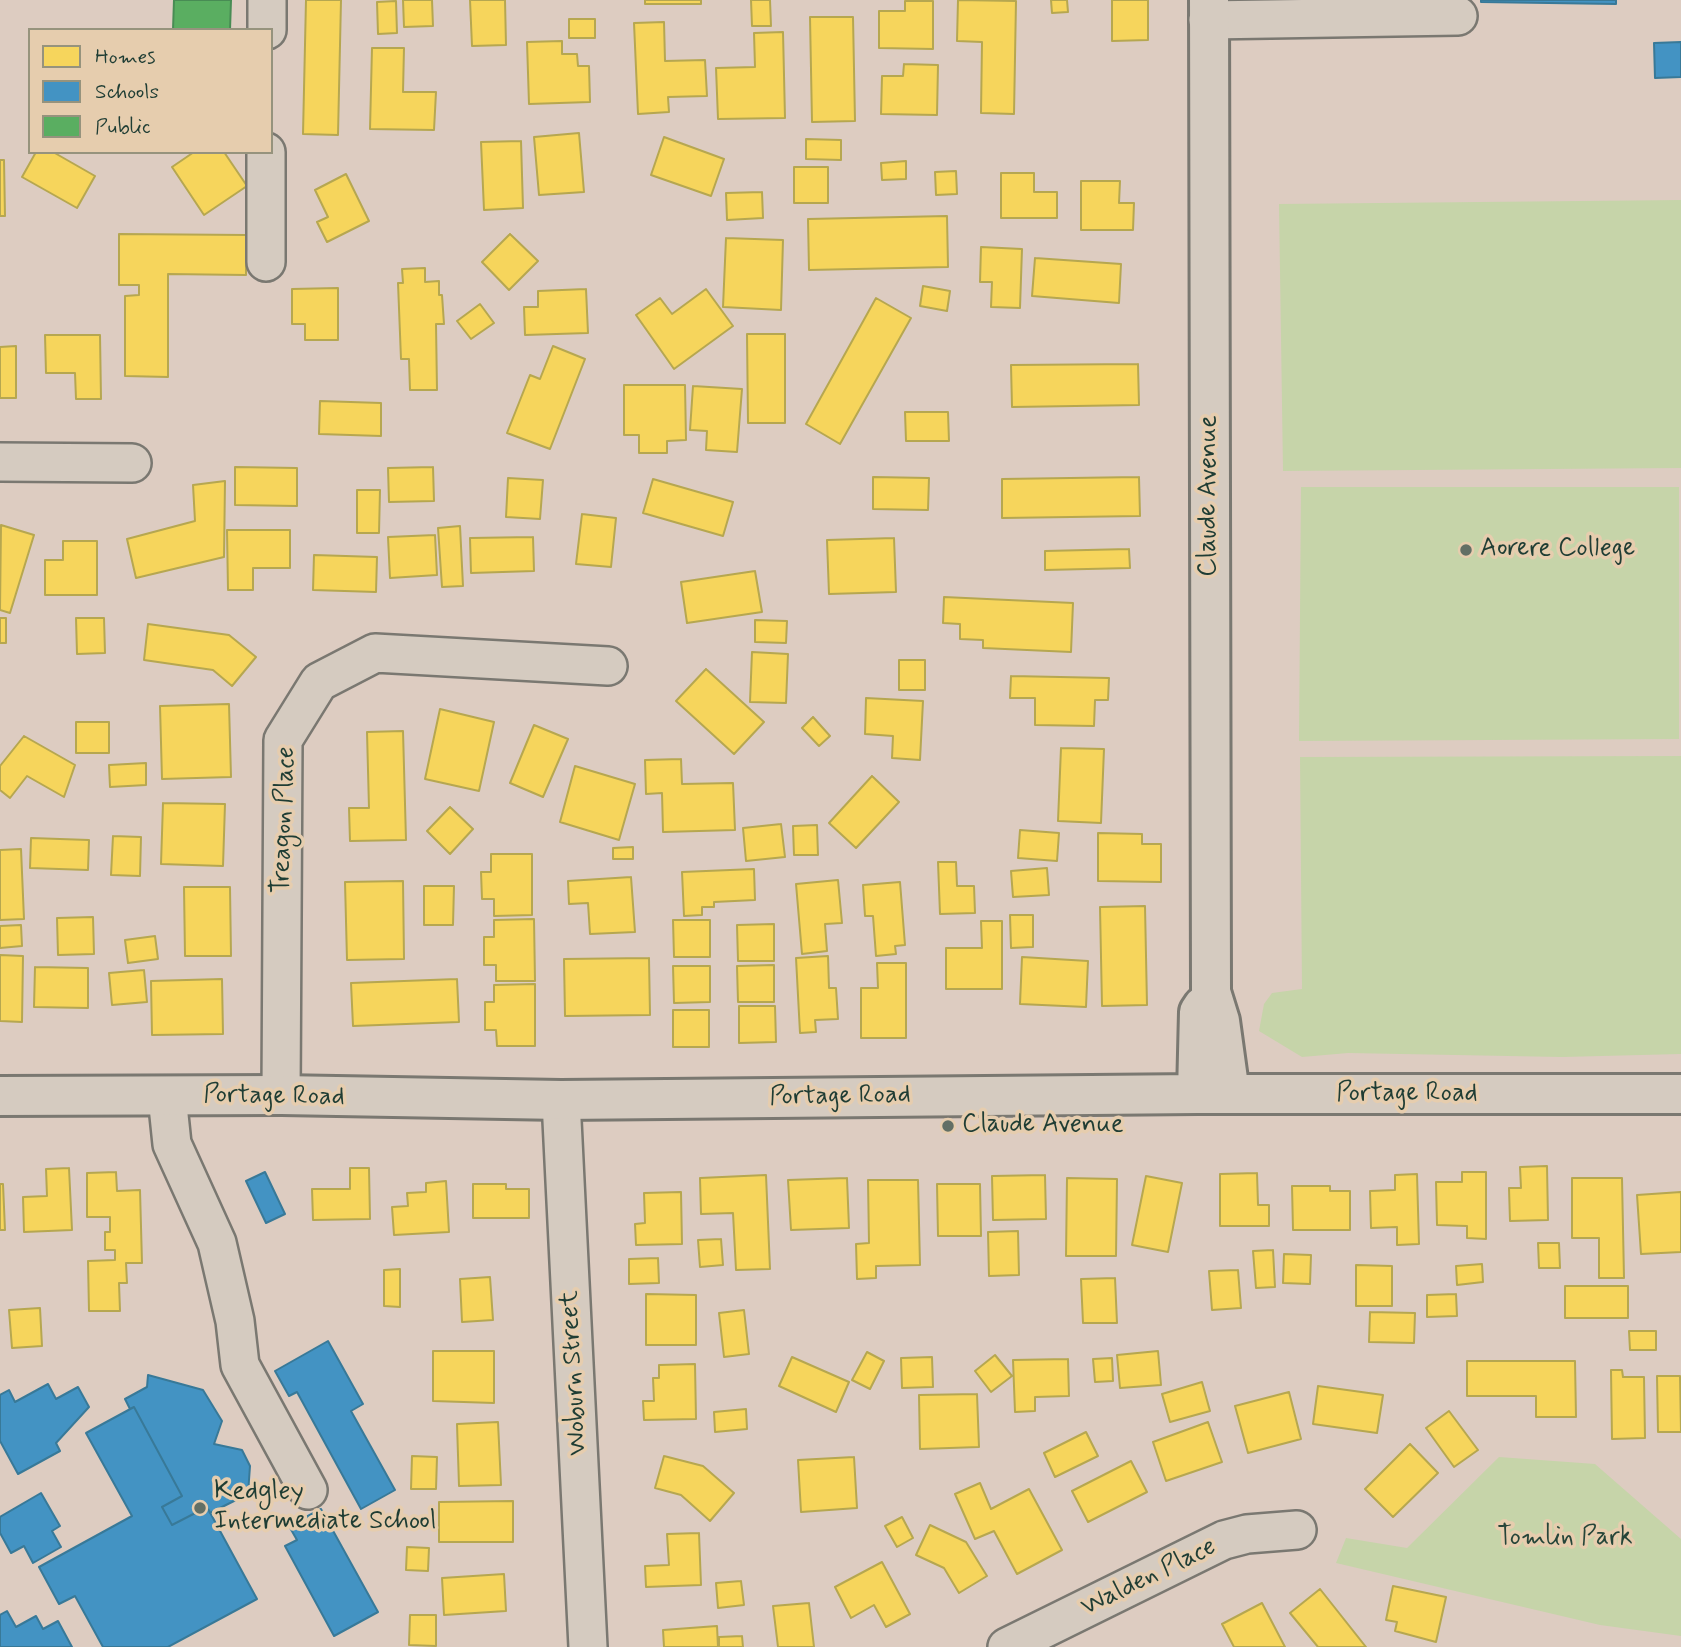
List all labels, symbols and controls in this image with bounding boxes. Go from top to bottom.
legend [28,28,273,154]
text: Homes [95,43,155,71]
text: Schools [95,78,159,106]
text: Public [95,113,151,141]
street label: Claude Avenue [1194,415,1226,577]
place label: Aorere College [1480,534,1635,566]
marker: Aorere College [1458,542,1474,558]
street label: Treagon Place [267,746,303,894]
street label: Portage Road [1336,1079,1478,1111]
street label: Portage Road [203,1080,345,1114]
street label: Portage Road [769,1080,911,1114]
place label: Claude Avenue [962,1110,1124,1142]
marker: Claude Avenue [940,1118,956,1134]
street label: Woburn Street [555,1290,595,1456]
place label: Kedgley Intermediate School [214,1477,436,1538]
marker: Kedgley Intermediate School [192,1500,208,1516]
park label: Tomlin Park [1497,1523,1633,1555]
street label: Walden Place [1077,1532,1221,1624]

